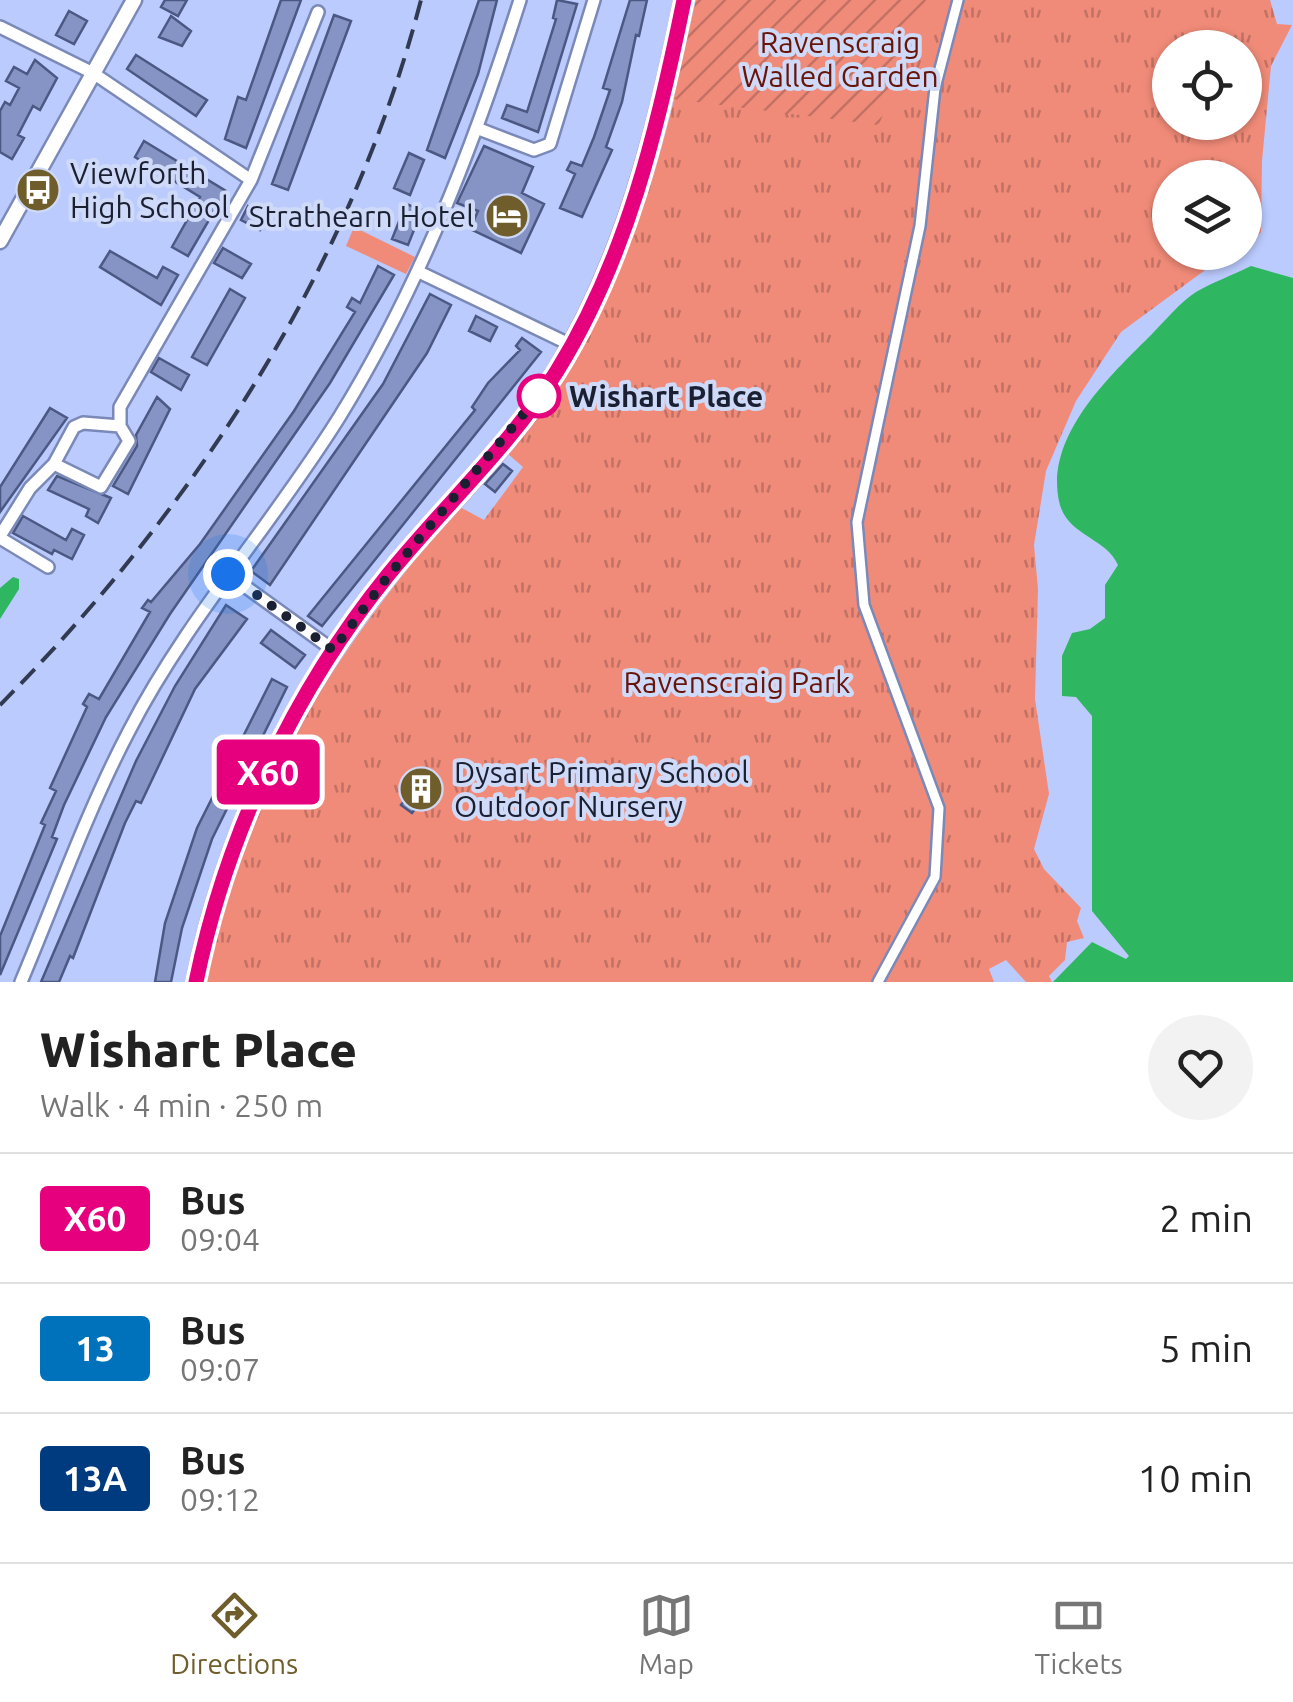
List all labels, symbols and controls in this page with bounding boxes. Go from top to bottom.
park label: Ravenscraig Walled Garden [741,25,939,93]
map controls [1152,30,1262,270]
button: locate [1152,30,1262,140]
place label: Viewforth High School [70,156,229,224]
button: layers [1152,160,1262,270]
bus stop icon: Viewforth High School [15,167,61,213]
hotel icon: Strathearn Hotel [484,193,530,239]
place label: Strathearn Hotel [249,199,474,233]
marker: Wishart Place [518,375,560,417]
place label: Wishart Place [569,379,763,413]
your location [203,549,253,599]
park label: Ravenscraig Park [623,665,851,699]
line badge: X60 [210,740,326,804]
text: X60 [237,752,299,792]
place label: Dysart Primary School Outdoor Nursery [454,755,749,823]
building icon: Dysart Primary School Outdoor Nursery [398,766,444,812]
button: heart [1148,1015,1253,1120]
text: Wishart Place [40,1022,357,1076]
text: Walk · 4 min · 250 m [40,1087,323,1123]
text: Bus [180,1179,245,1221]
text: 2 min [1159,1197,1253,1239]
text: X60 [64,1198,126,1238]
text: 09:04 [180,1221,260,1257]
text: Bus [180,1309,245,1351]
text: 5 min [1159,1327,1253,1369]
text: 13 [75,1328,115,1368]
text: 09:07 [180,1351,260,1387]
text: Bus [180,1439,245,1481]
text: 10 min [1138,1457,1253,1499]
text: 13A [63,1458,127,1498]
text: 09:12 [180,1481,260,1517]
tab: Directions [170,1588,298,1679]
tab: Map [639,1588,694,1679]
tab: Tickets [1034,1588,1123,1679]

